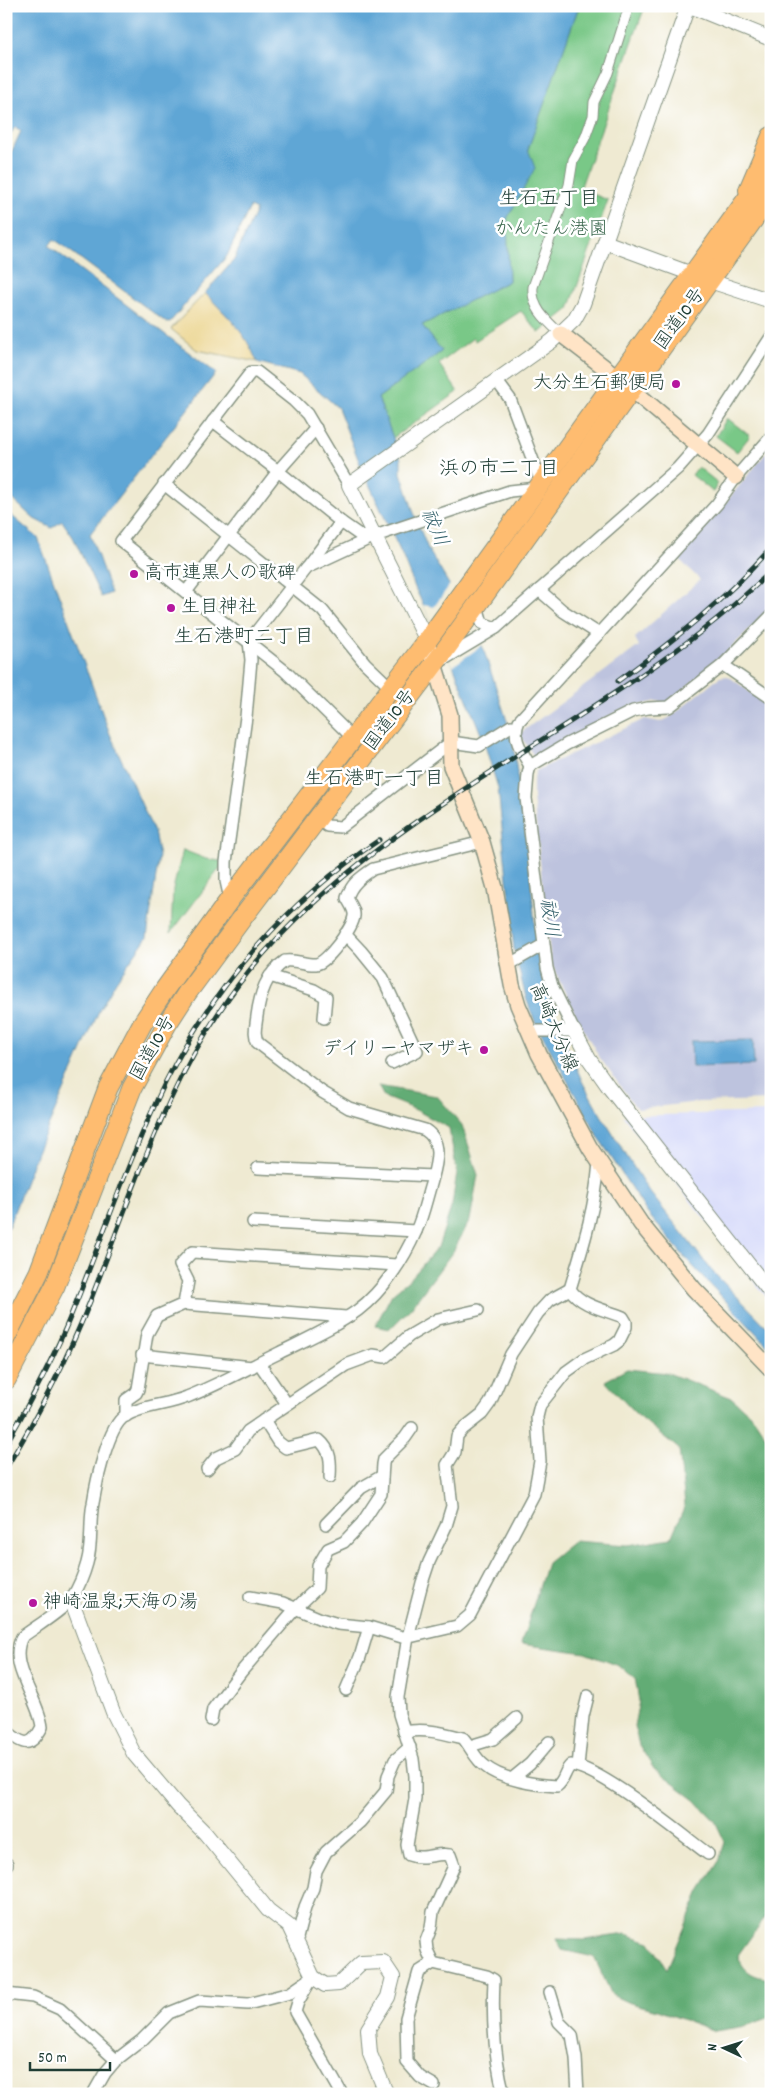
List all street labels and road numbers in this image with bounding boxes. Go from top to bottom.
street label: 国道10号 [649,283,713,357]
street label: 国道10号 [359,684,423,758]
street label: 高崎大分線 [521,979,583,1077]
street label: 国道10号 [125,1011,183,1087]

